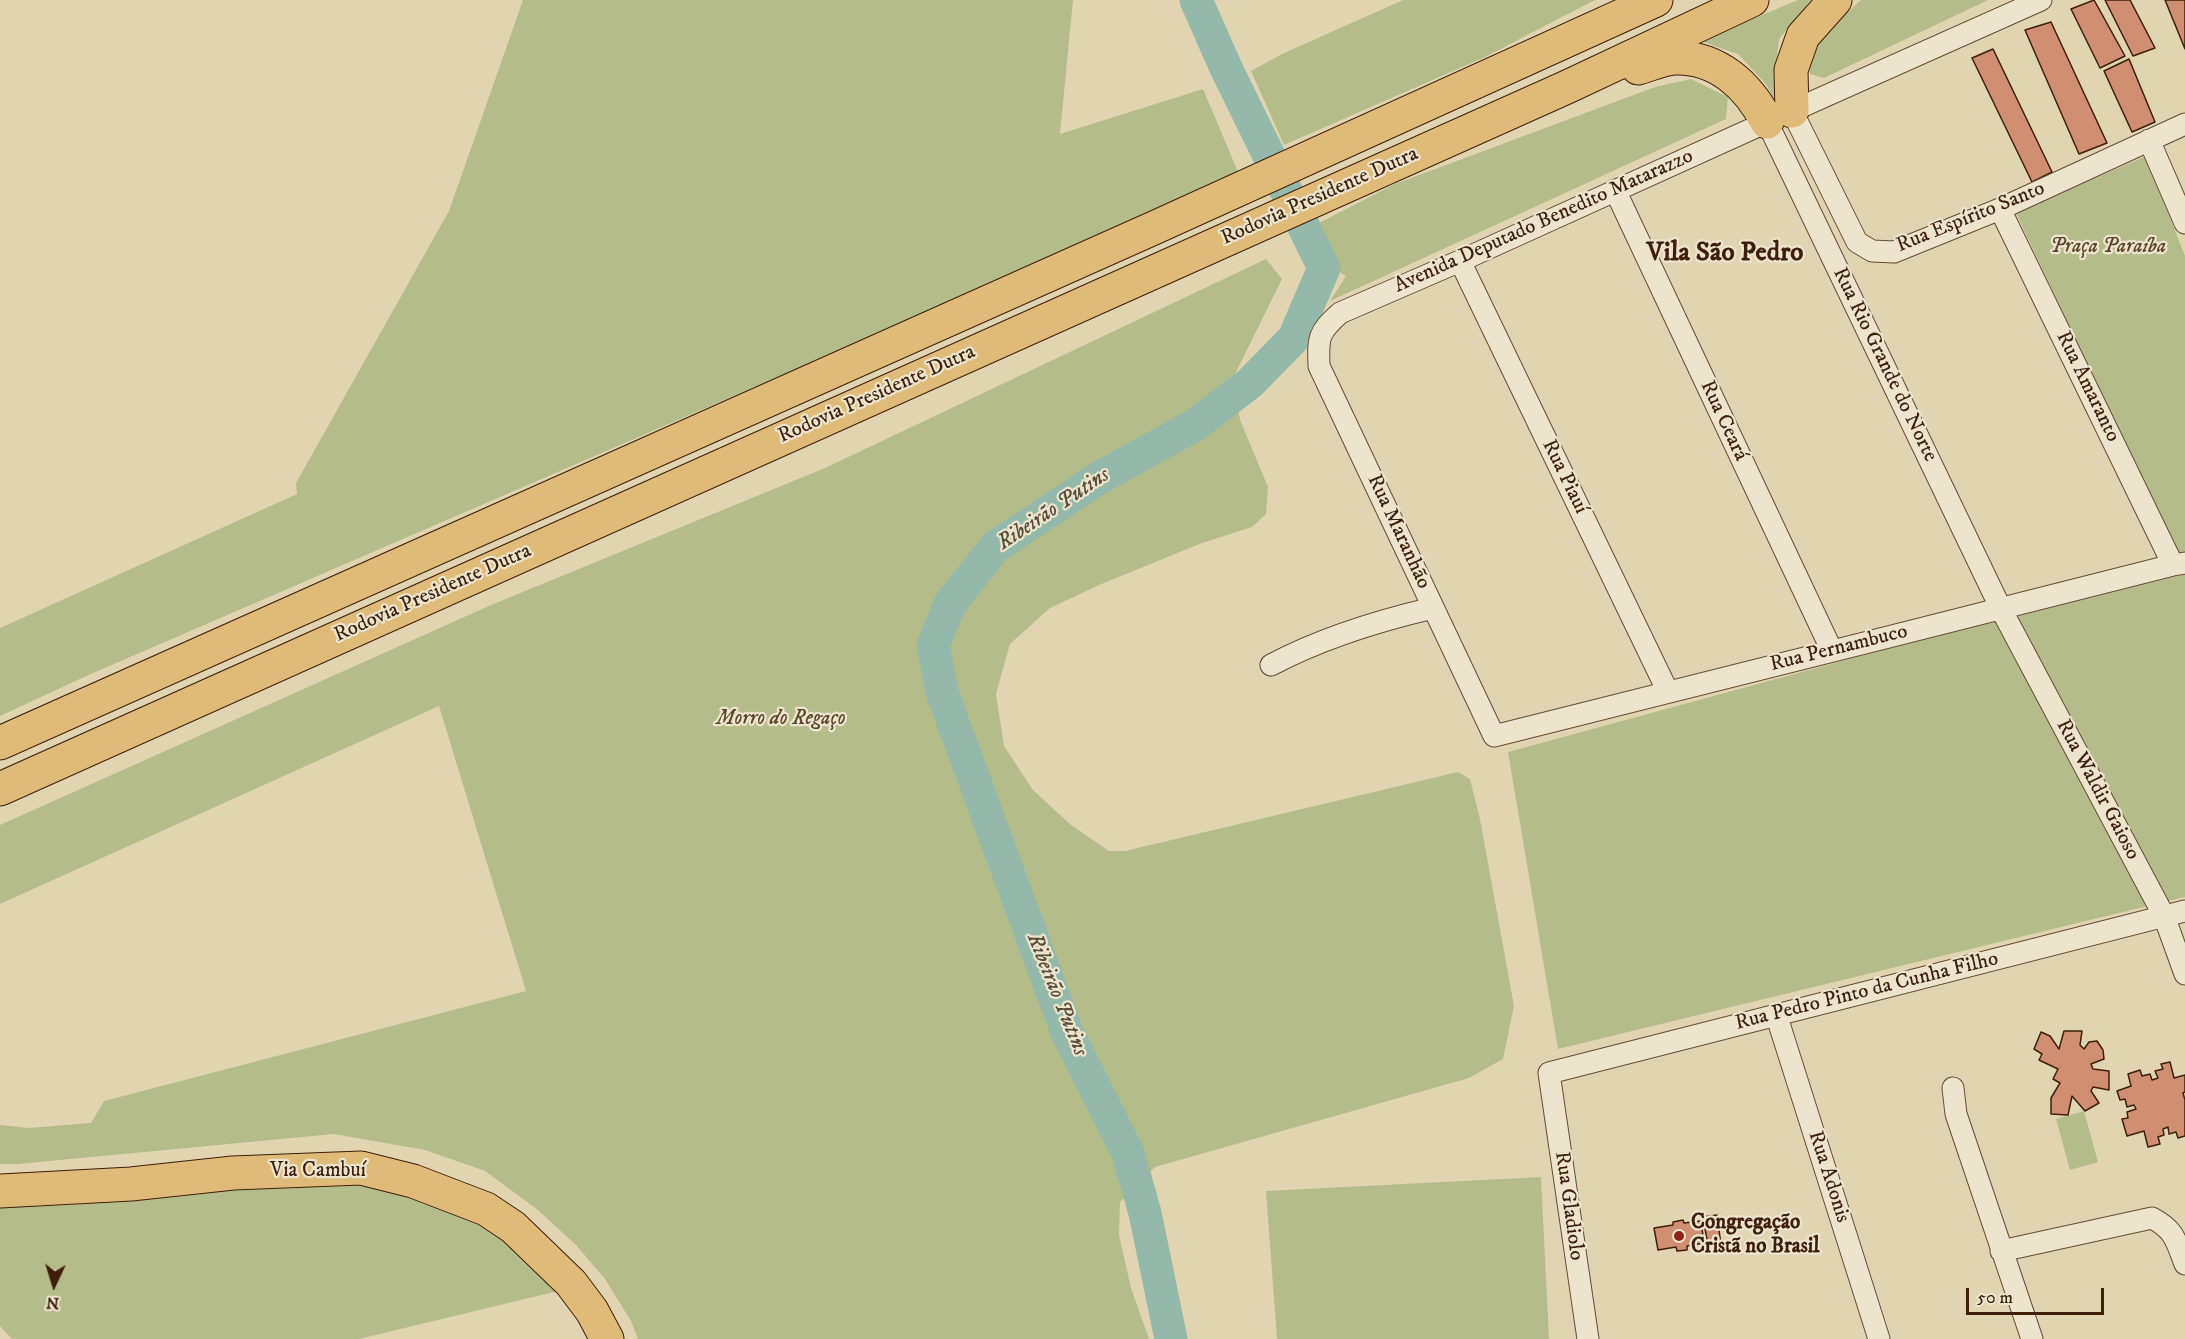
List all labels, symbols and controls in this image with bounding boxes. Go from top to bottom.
street label: Rodovia Presidente Dutra [1217,142,1423,252]
street label: Avenida Deputado Benedito Matarazzo [1391,144,1697,300]
street label: Rua Espírito Santo [1893,177,2049,259]
park label: Praça Paraíba [2050,235,2166,261]
district label: Vila São Pedro [1647,238,1803,270]
street label: Rua Rio Grande do Norte [1826,264,1942,466]
street label: Rua Amaranto [2049,327,2125,447]
street label: Rodovia Presidente Dutra [774,340,980,450]
street label: Rua Ceará [1693,377,1753,465]
street label: Rua Piauí [1535,436,1593,518]
water label: Ribeirão Putins [993,463,1115,557]
street label: Rua Maranhão [1360,471,1436,593]
street label: Rodovia Presidente Dutra [330,539,536,649]
street label: Rua Pernambuco [1768,620,1910,678]
park label: Morro do Regaço [716,707,846,733]
street label: Rua Waldir Gaioso [2049,715,2145,865]
water label: Ribeirão Putins [1019,930,1093,1060]
street label: Rua Pedro Pinto da Cunha Filho [1733,947,2001,1037]
street label: Rua Adonis [1801,1128,1855,1226]
street label: Rua Gladiolo [1548,1150,1588,1262]
street label: Via Cambuí [270,1159,366,1185]
place label: Congregação Cristã no Brasil [1691,1211,1820,1261]
marker: Congregação Cristã no Brasil [1672,1229,1686,1243]
north arrow [24,1255,84,1315]
scale bar [1969,1276,2107,1314]
text: 50 m [1977,1287,2013,1309]
text: N [46,1293,60,1313]

